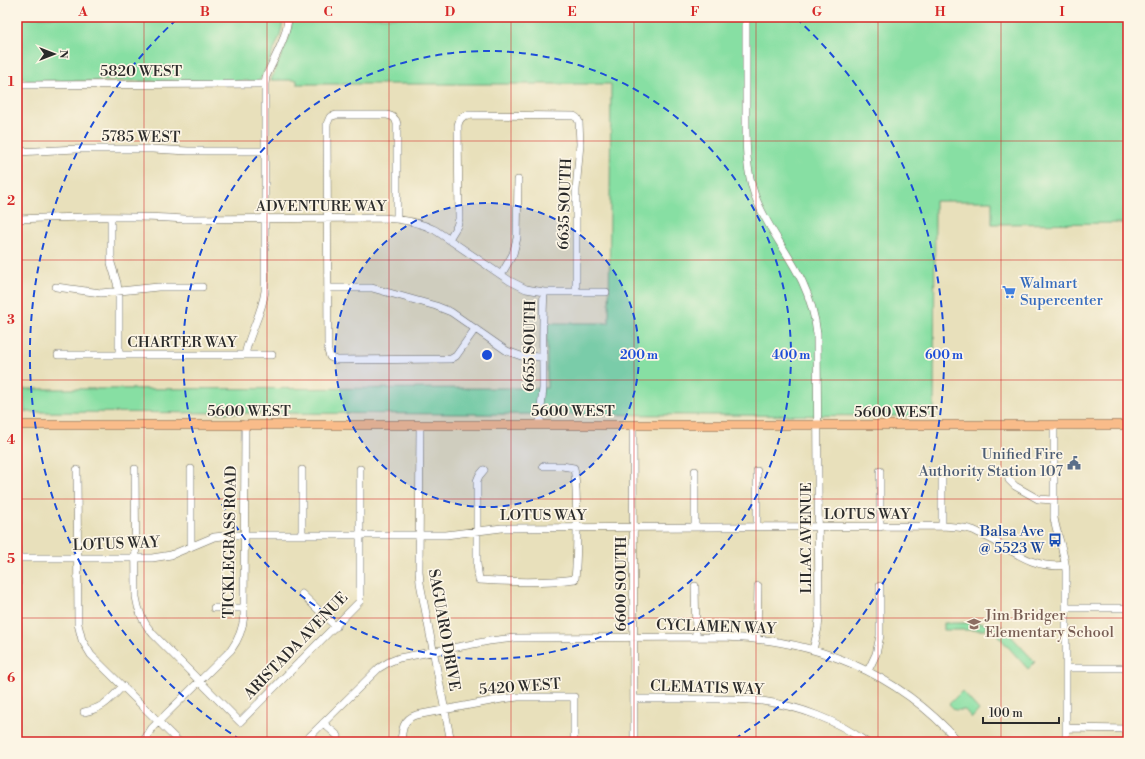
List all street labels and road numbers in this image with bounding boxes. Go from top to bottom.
street label: 5820 WEST [100,62,182,81]
street label: 5785 WEST [102,127,181,147]
street label: 6635 SOUTH [554,158,576,250]
street label: ADVENTURE WAY [255,197,387,216]
street label: 6655 SOUTH [520,300,540,392]
street label: CHARTER WAY [127,333,238,352]
street label: 5600 WEST [207,402,291,421]
street label: 5600 WEST [531,402,615,421]
street label: 5600 WEST [854,403,938,422]
street label: TICKLEGRASS ROAD [219,465,241,619]
street label: LILAC AVENUE [797,482,816,594]
street label: LOTUS WAY [824,505,911,524]
street label: LOTUS WAY [500,506,587,525]
street label: LOTUS WAY [72,533,161,555]
street label: 6600 SOUTH [612,536,631,632]
street label: SAGUARO DRIVE [424,568,464,692]
street label: ARISTADA AVENUE [239,588,352,704]
street label: CYCLAMEN WAY [656,615,777,639]
street label: 5420 WEST [478,675,562,699]
street label: CLEMATIS WAY [650,677,765,700]

